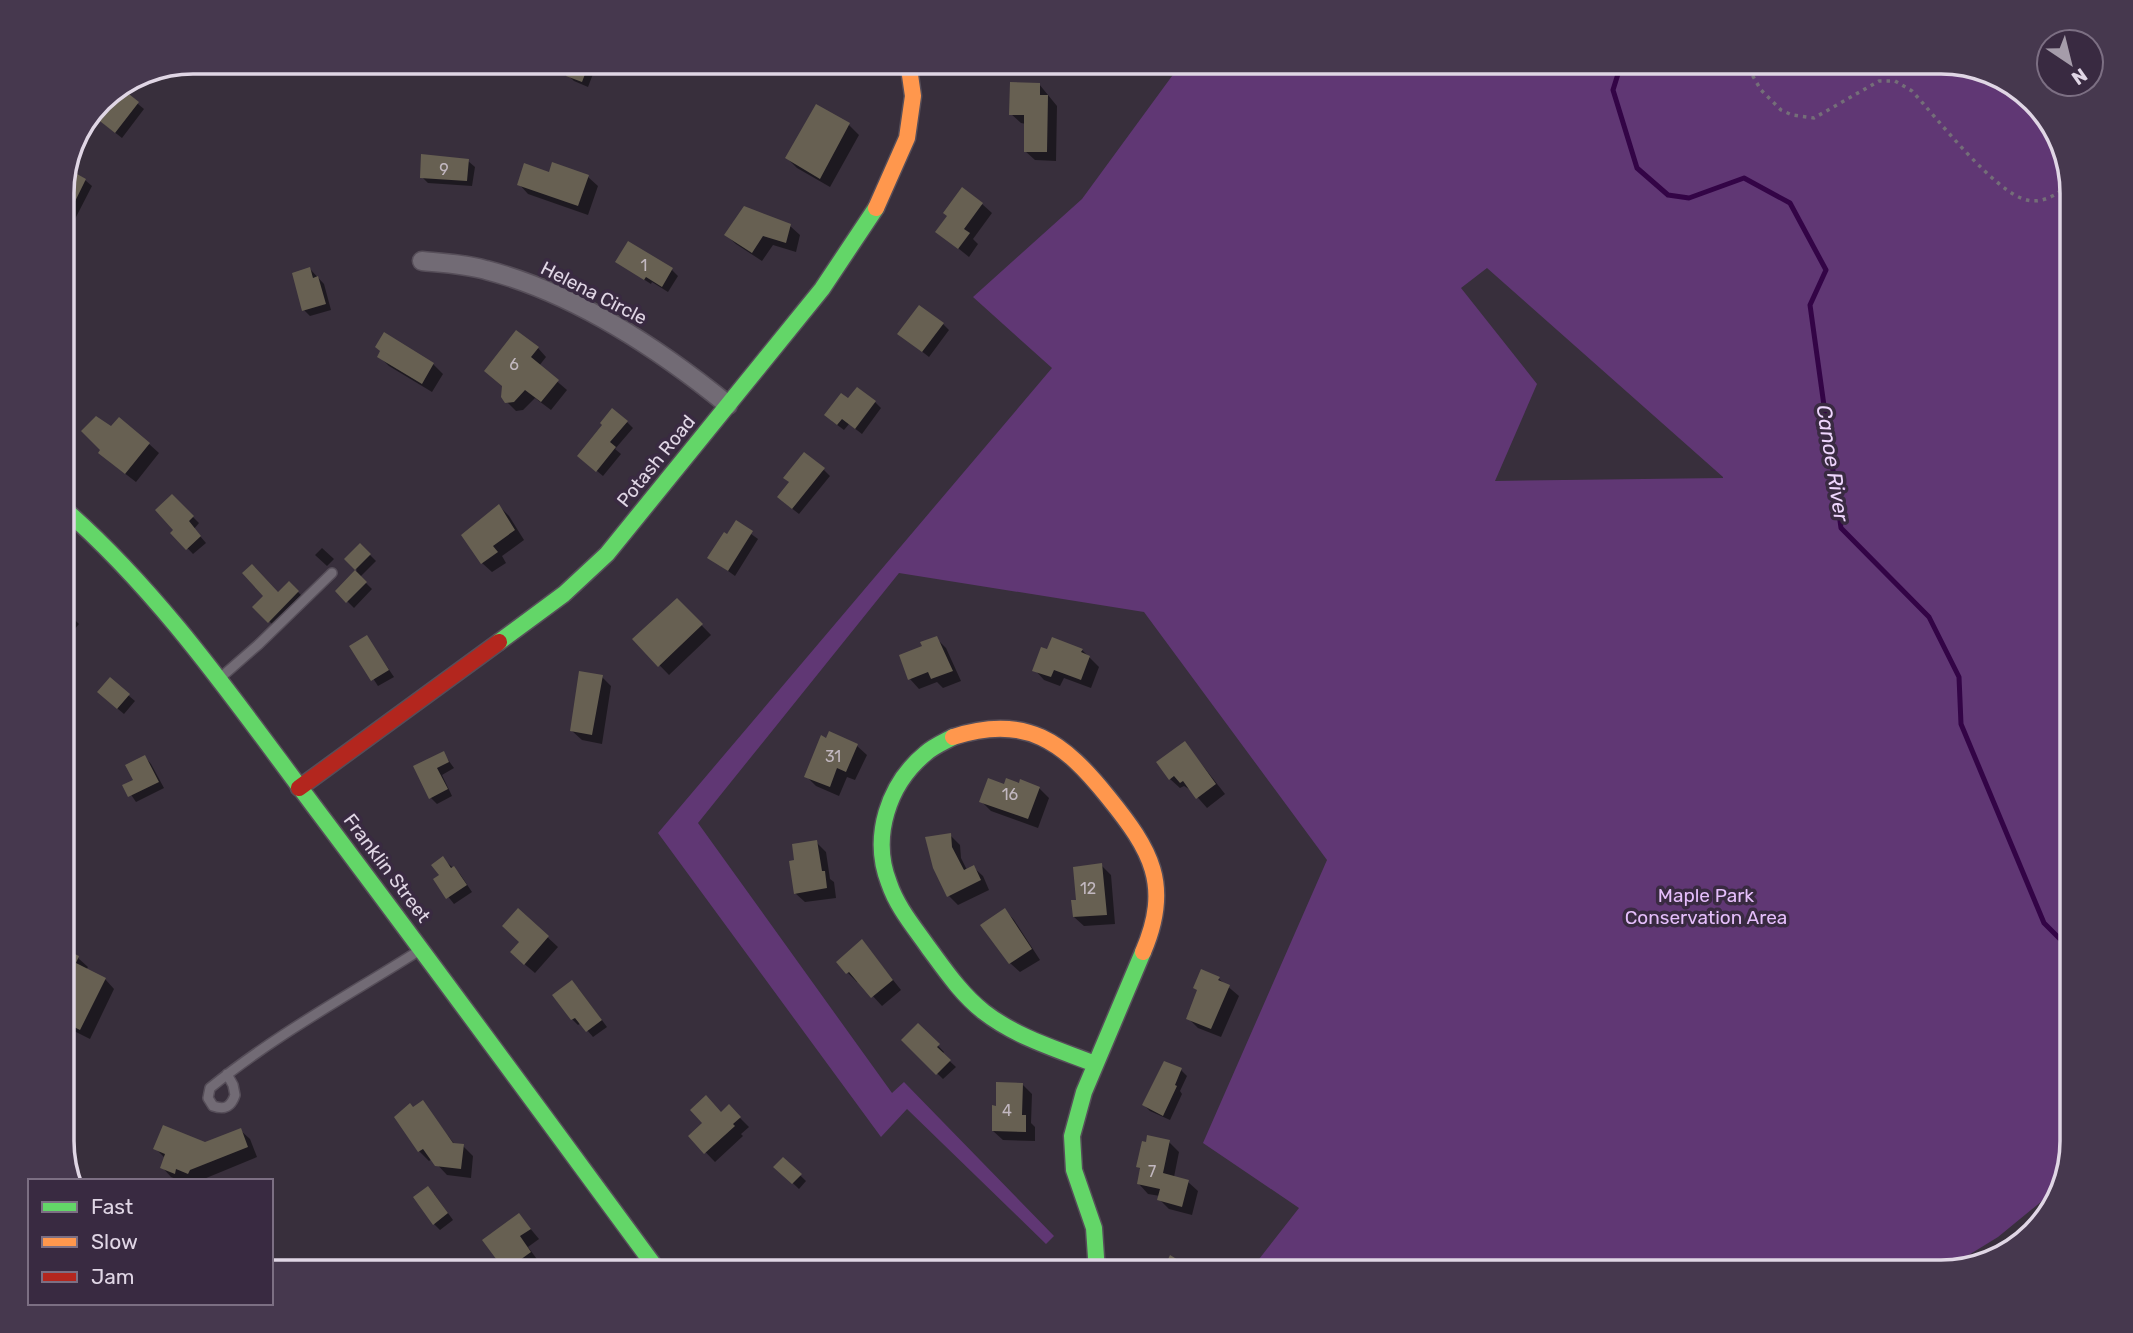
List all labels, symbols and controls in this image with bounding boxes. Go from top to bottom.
north arrow [2035,28,2105,98]
text: N [2067,63,2092,90]
house number: 9 [439,160,449,179]
street label: Helena Circle [537,256,651,330]
house number: 1 [641,256,647,275]
house number: 6 [509,355,519,374]
water label: Canoe River [1811,403,1855,524]
street label: Potash Road [612,410,700,512]
house number: 31 [825,747,841,766]
house number: 16 [1002,785,1019,804]
street label: Franklin Street [339,809,436,927]
house number: 12 [1080,879,1096,898]
park label: Maple Park Conservation Area [1625,884,1787,929]
house number: 4 [1002,1101,1012,1120]
house number: 7 [1148,1162,1156,1181]
legend [28,1179,273,1305]
text: Fast [91,1194,133,1219]
text: Slow [91,1229,138,1254]
text: Jam [91,1264,135,1289]

